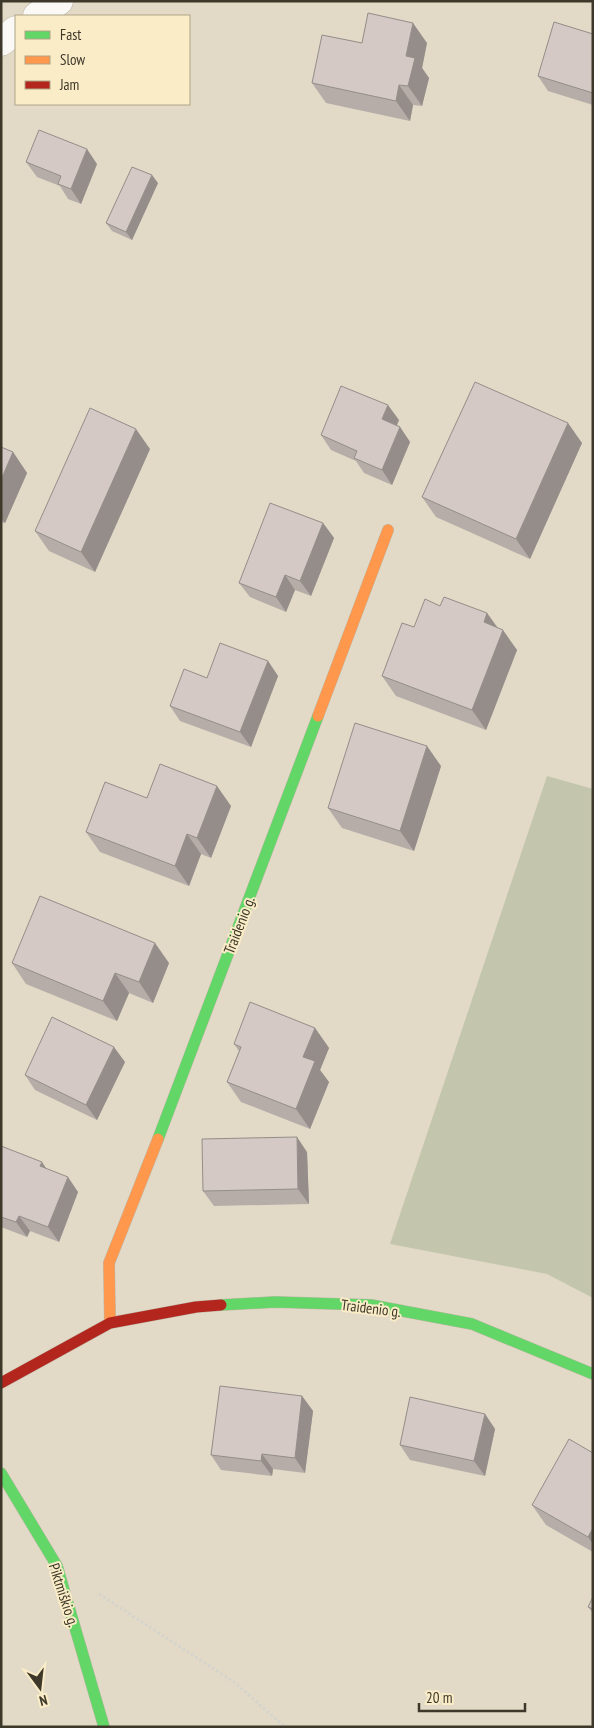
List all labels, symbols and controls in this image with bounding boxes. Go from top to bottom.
legend [15,15,190,105]
text: Fast [60,25,81,44]
text: Slow [60,50,85,69]
text: Jam [59,75,79,94]
street label: Traidenio g. [219,893,259,956]
street label: Traidenio g. [340,1295,402,1321]
street label: Piktmiškio g. [45,1561,83,1630]
north arrow [15,1663,65,1713]
scale bar [419,1680,525,1712]
text: 20 m [426,1688,452,1707]
text: N [37,1691,49,1710]

